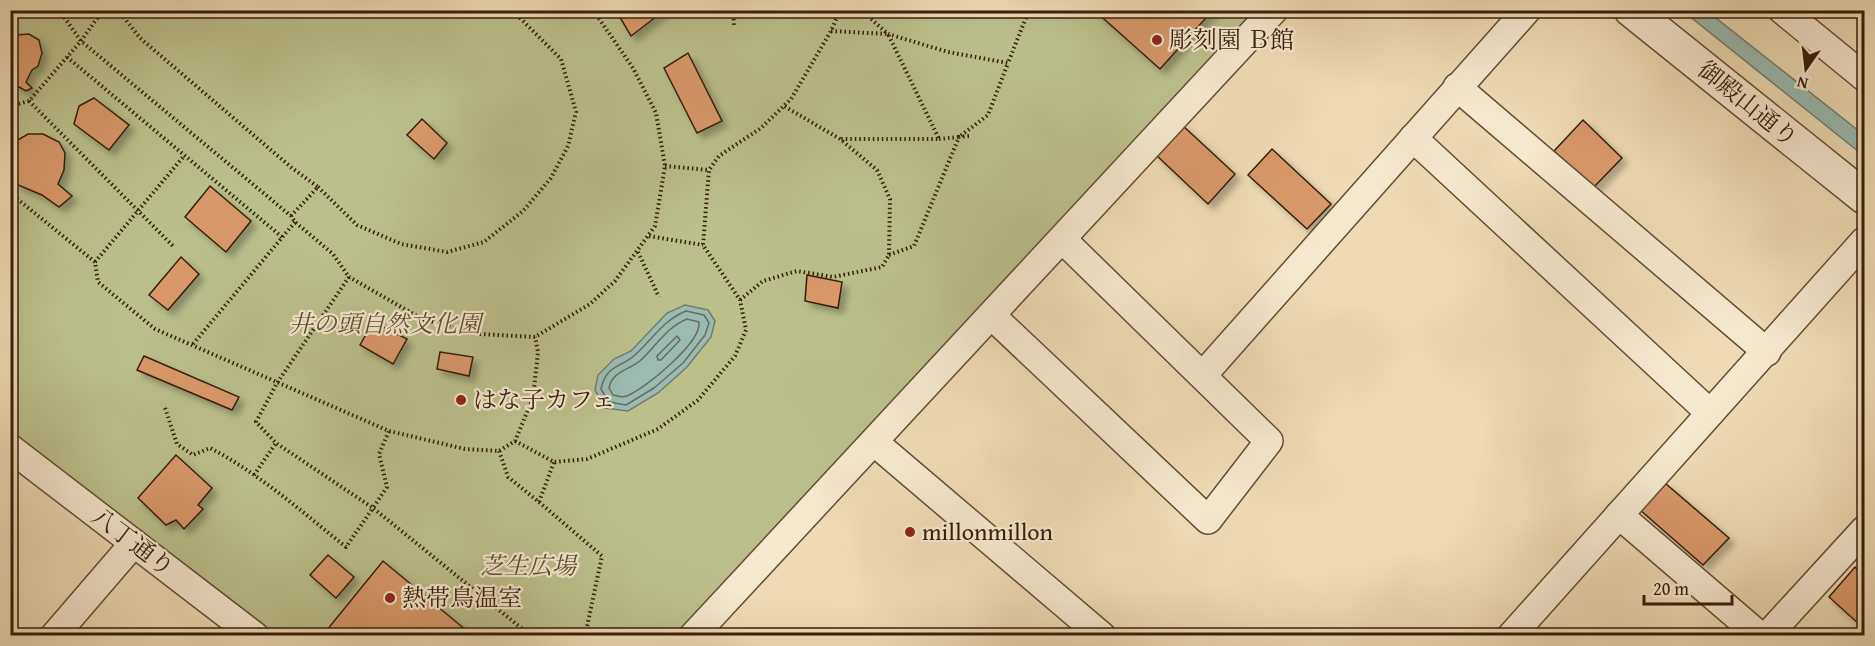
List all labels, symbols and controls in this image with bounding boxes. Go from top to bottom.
place label: 彫刻園 Ｂ館 [1169,22,1294,57]
marker: 彫刻園 Ｂ館 [1150,33,1164,47]
north arrow [1776,39,1836,99]
street label: 御殿山通り [1691,52,1806,155]
text: N [1794,71,1810,96]
park label: 井の頭自然文化園 [289,306,485,341]
place label: はな子カフェ [473,382,616,417]
marker: はな子カフェ [454,393,468,407]
street label: 八丁通り [84,499,182,584]
place label: millonmillon [922,514,1054,549]
marker: millonmillon [903,525,917,539]
park label: 芝生広場 [480,548,578,583]
scale bar [1644,568,1732,606]
text: 20 m [1653,575,1689,602]
place label: 熱帯鳥温室 [402,580,522,615]
marker: 熱帯鳥温室 [383,591,397,605]

